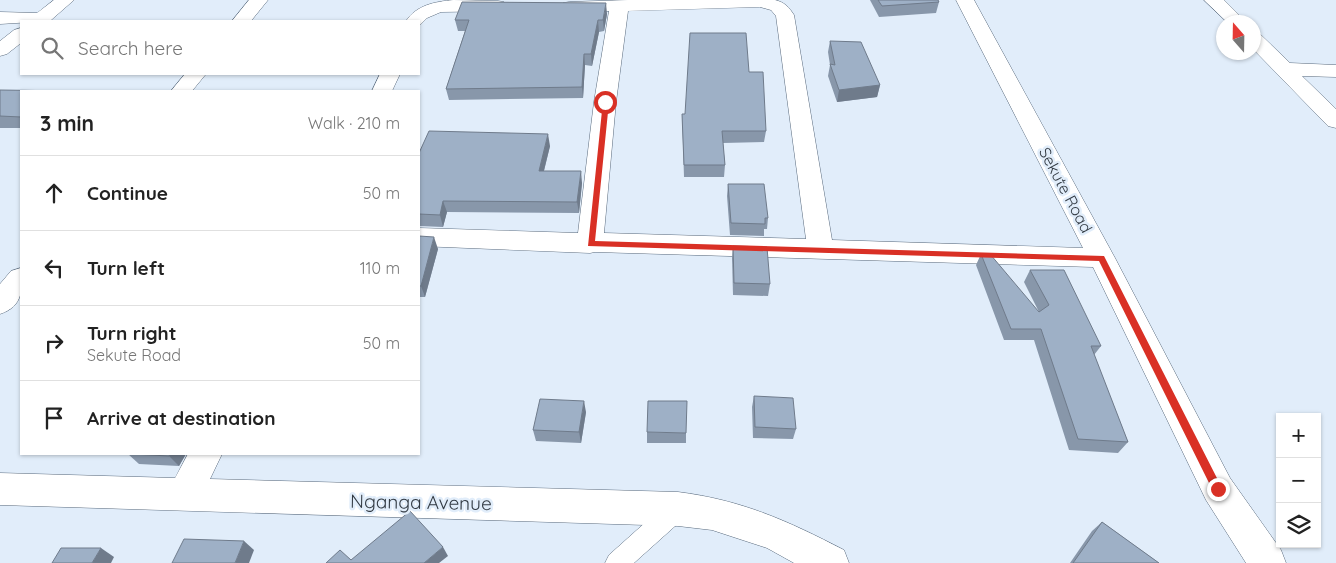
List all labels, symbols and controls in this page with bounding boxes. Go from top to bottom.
north arrow [1216,15,1261,60]
search box [20,20,420,75]
icon: search [38,34,66,62]
text: Search here [78,36,183,60]
route start [594,91,617,114]
text: 3 min [40,110,94,136]
text: Walk · 210 m [308,113,400,133]
street label: Sekute Road [1035,144,1097,236]
icon: ahead [40,179,68,207]
text: Continue [87,181,168,205]
text: 50 m [363,183,400,203]
icon: left [40,254,68,282]
text: Turn left [87,256,165,280]
text: 110 m [360,258,400,278]
text: Turn right [87,321,176,345]
icon: right [40,329,68,357]
text: 50 m [363,333,400,353]
text: Sekute Road [87,345,181,365]
icon: arrive [40,404,68,432]
text: Arrive at destination [87,406,276,430]
map controls [1276,413,1321,548]
button: + [1276,413,1321,458]
button: − [1276,458,1321,503]
route end [1207,478,1230,501]
street label: Nganga Avenue [350,489,492,515]
button: layers [1276,503,1321,548]

